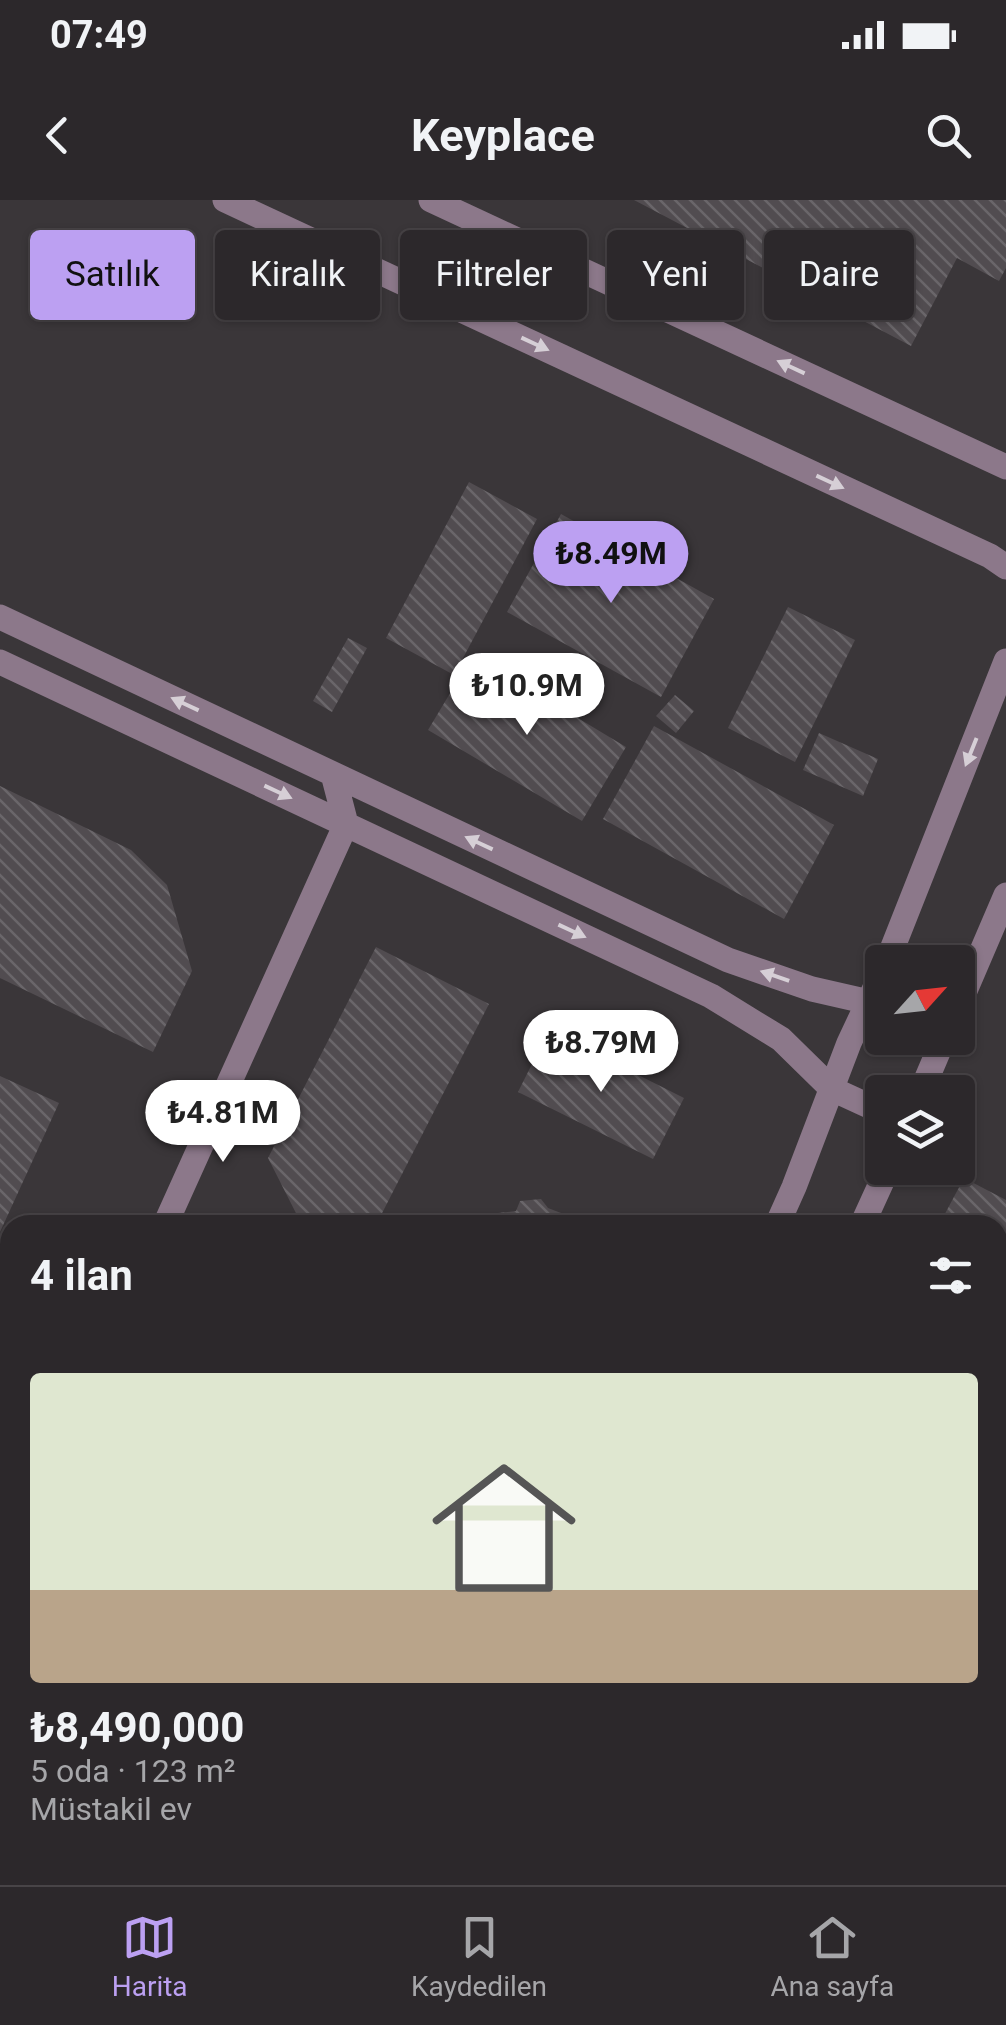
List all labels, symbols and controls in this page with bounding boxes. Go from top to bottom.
text: 07:49 [50,13,148,57]
icon: back [30,108,85,163]
icon: search [921,108,976,163]
text: Keyplace [411,109,595,162]
chip: Satılık [30,230,195,320]
chip: Kiralık [215,230,380,320]
chip: Filtreler [400,230,587,320]
chip: Yeni [607,230,744,320]
chip: Daire [764,230,914,320]
one-way arrow [521,336,550,353]
one-way arrow [776,359,805,376]
one-way arrow [816,473,845,490]
pin: ₺8.49M [530,521,692,606]
text: ₺8.49M [555,534,667,572]
pin: ₺10.9M [446,653,608,738]
text: ₺10.9M [471,666,583,704]
one-way arrow [170,696,199,713]
one-way arrow [962,738,978,768]
one-way arrow [264,784,293,801]
one-way arrow [464,834,493,851]
one-way arrow [558,922,587,939]
north arrow [865,945,975,1055]
map controls [865,945,975,1185]
one-way arrow [760,968,790,983]
pin: ₺8.79M [520,1010,682,1095]
text: ₺8.79M [545,1023,657,1061]
button: layers [865,1075,975,1185]
pin: ₺4.81M [142,1080,304,1165]
text: ₺4.81M [167,1093,279,1131]
icon: filters [923,1248,978,1303]
text: 4 ilan [30,1251,133,1300]
icon: home [414,1438,594,1618]
text: ₺8,490,000 [30,1703,244,1752]
text: 5 oda · 123 m² [30,1752,236,1790]
text: Müstakil ev [30,1790,192,1828]
tab: Harita [112,1910,188,2003]
tab: Kaydedilen [411,1910,547,2003]
tab: Ana sayfa [770,1910,894,2003]

